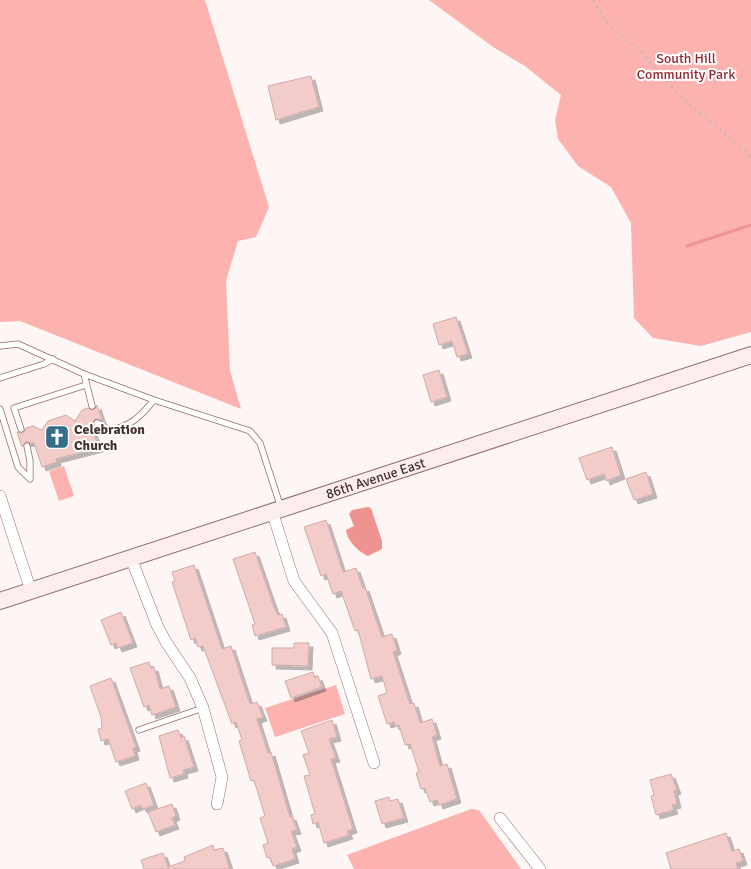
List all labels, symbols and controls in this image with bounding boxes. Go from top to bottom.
park label: South Hill Community Park [637,50,735,83]
place label: Celebration Church [74,421,145,454]
church icon: Celebration Church [44,424,70,450]
street label: 86th Avenue East [324,454,428,503]

